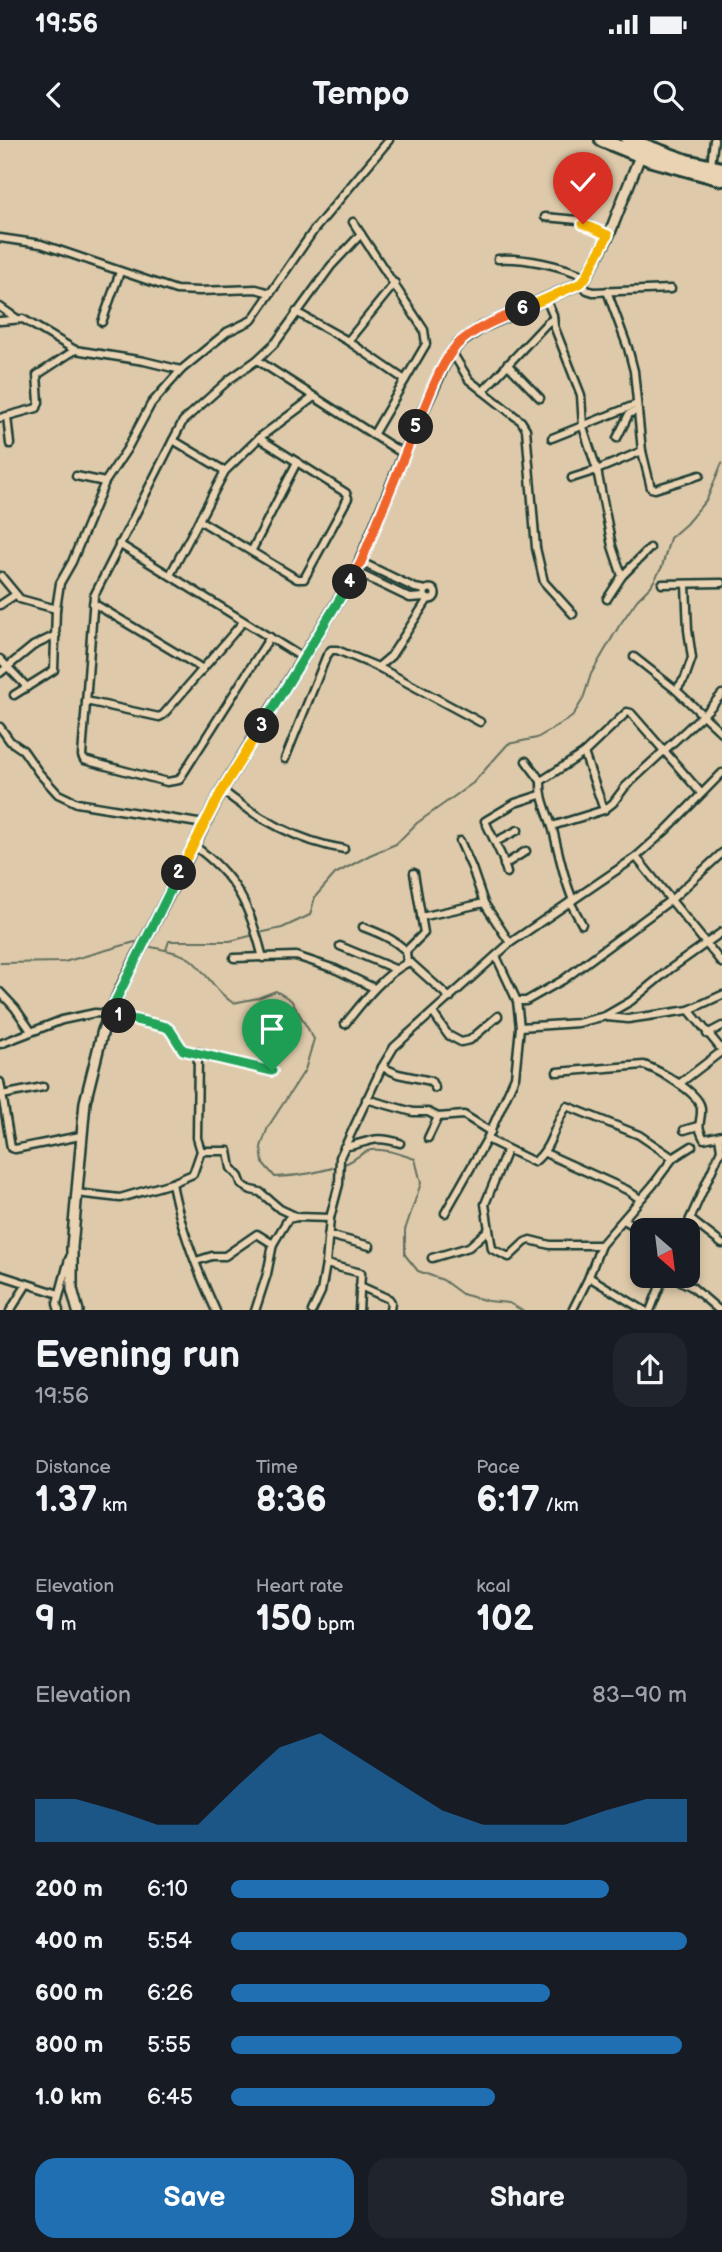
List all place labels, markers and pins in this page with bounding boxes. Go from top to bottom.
pin [553,152,613,224]
pin: 6 [505,292,540,326]
pin: 5 [398,410,434,444]
pin: 4 [332,564,368,600]
pin: 3 [244,708,280,744]
pin: 2 [162,856,196,890]
pin: 1 [102,998,136,1034]
pin [242,999,302,1071]

